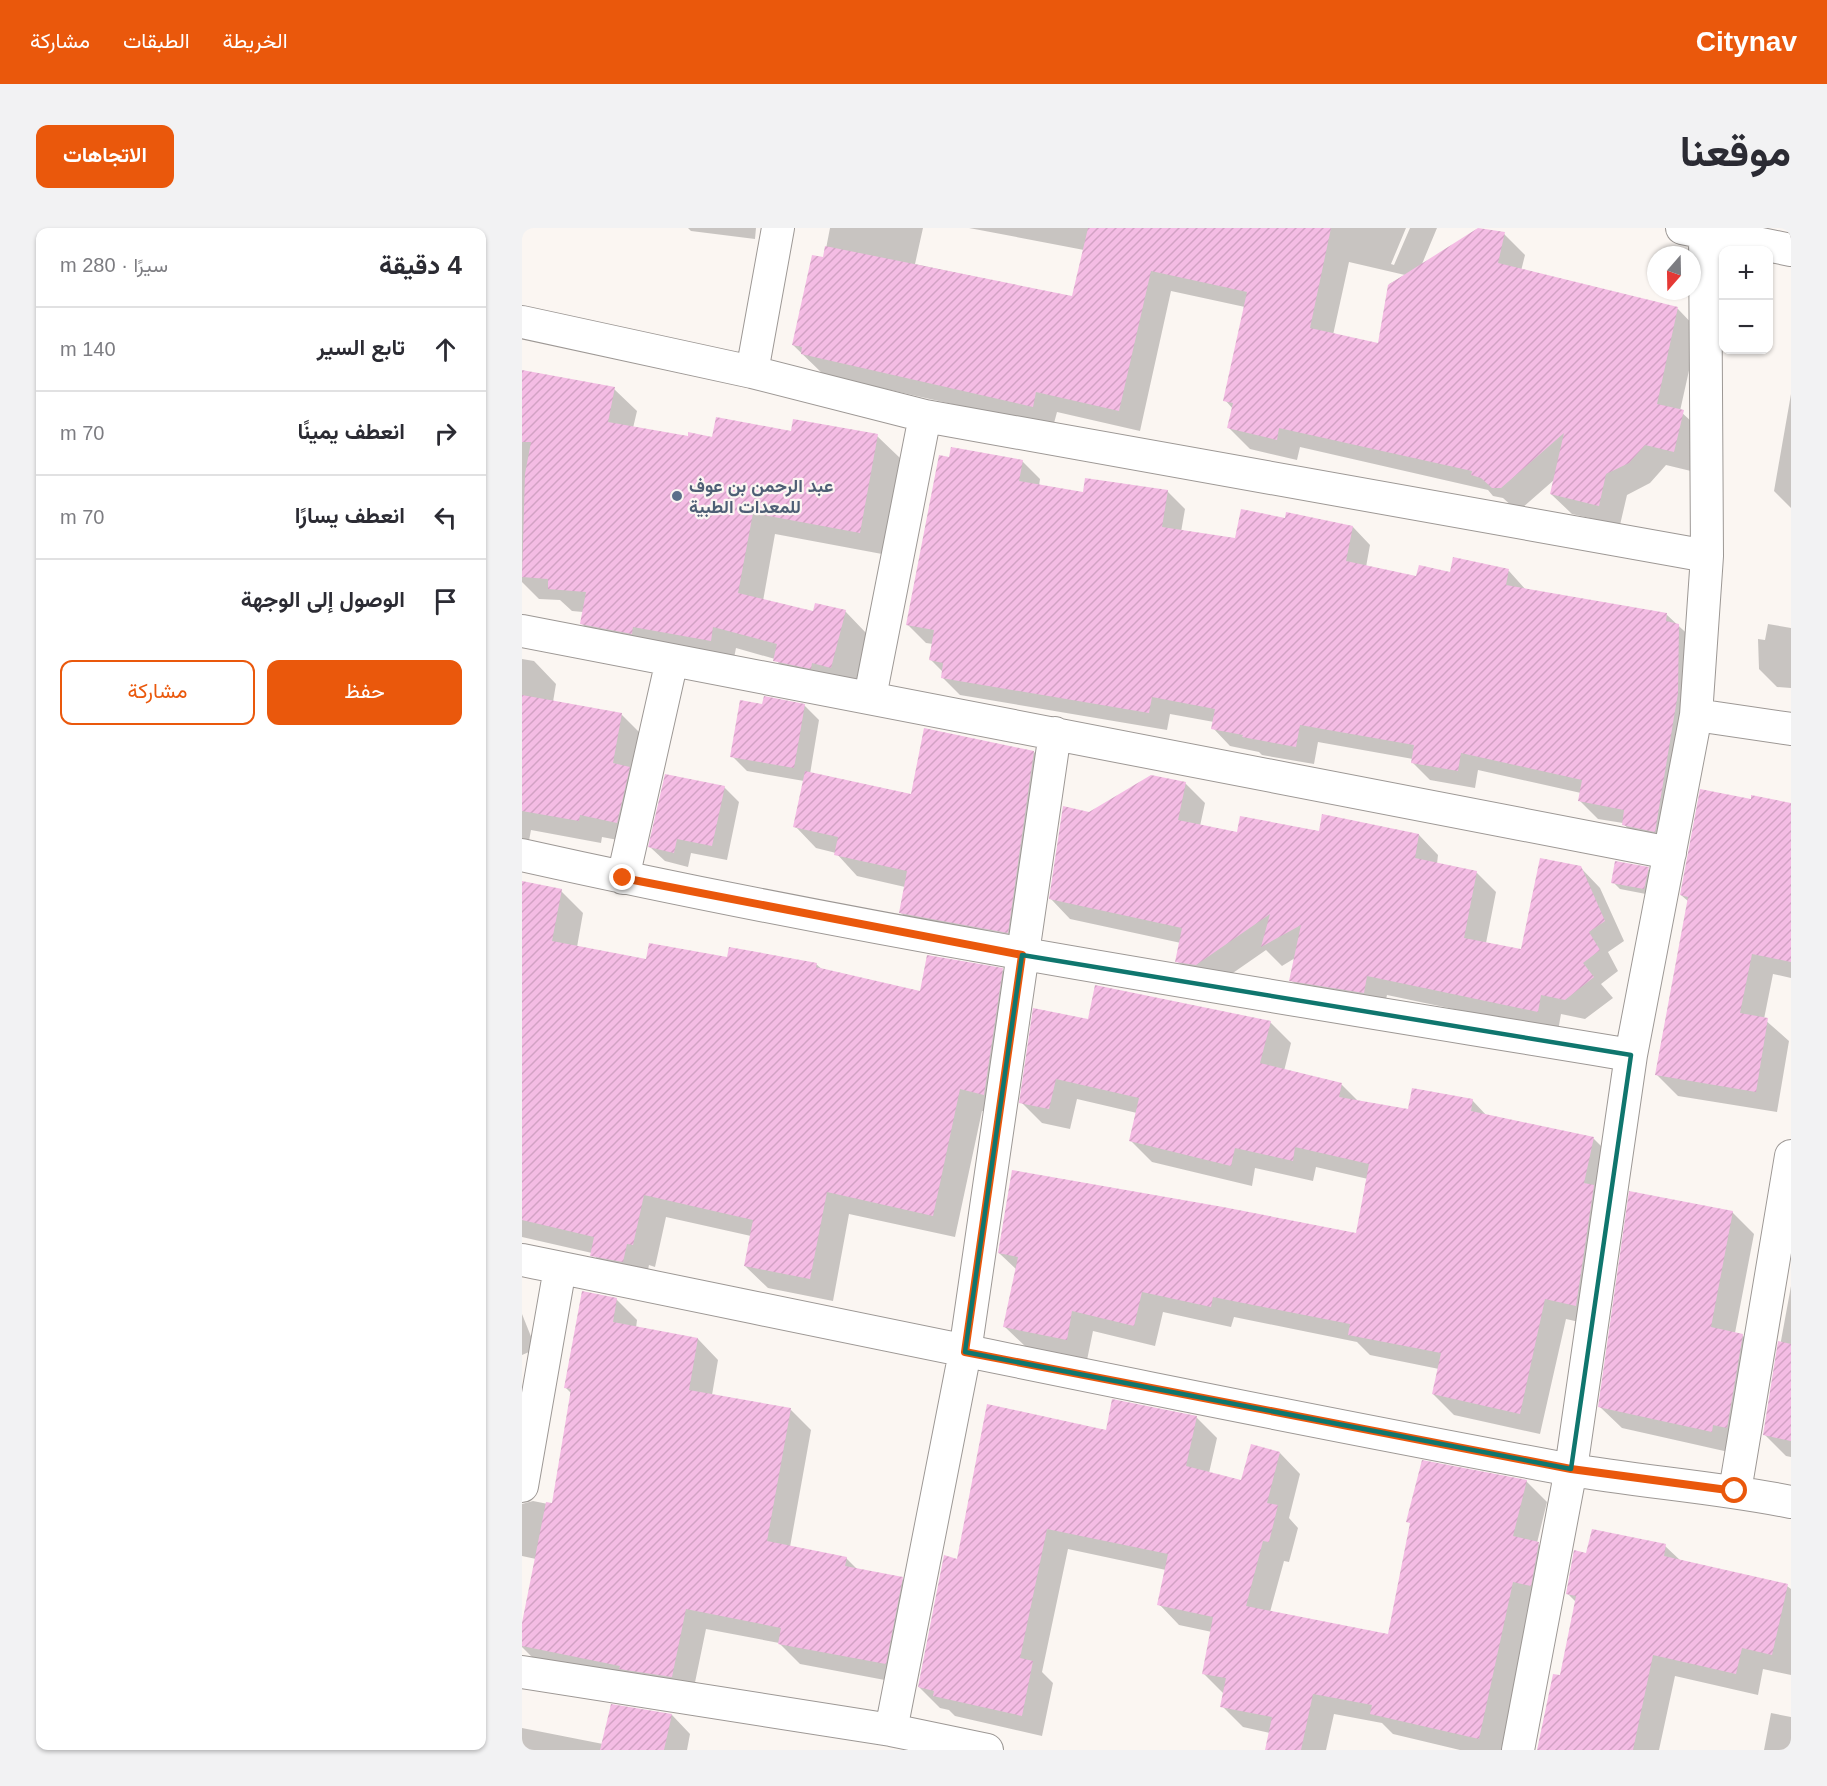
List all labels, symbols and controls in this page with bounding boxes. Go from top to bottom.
text: Citynav [1696,26,1797,57]
text: مشاركة [30,29,90,52]
text: الطبقات [123,29,190,52]
text: الخريطة [223,29,288,52]
button: الاتجاهات [36,125,174,188]
text: موقعنا [1680,128,1791,175]
north arrow [1647,246,1701,300]
map controls [1719,246,1773,354]
button: + [1719,246,1773,300]
text: 4 دقيقة [379,250,462,280]
text: سيرًا · 280 m [60,254,168,276]
button: − [1719,300,1773,354]
icon: ahead [429,333,462,366]
text: تابع السير [317,335,405,360]
text: 140 m [60,338,116,360]
icon: right [429,417,462,450]
text: انعطف يمينًا [297,419,405,444]
text: 70 m [60,422,104,444]
place label: عبد الرحمن بن عوف للمعدات الطبية [689,476,833,518]
marker: عبد الرحمن بن عوف للمعدات الطبية [670,489,684,503]
icon: left [429,501,462,534]
text: انعطف يسارًا [295,503,405,528]
text: 70 m [60,506,104,528]
icon: arrive [429,585,462,618]
text: الوصول إلى الوجهة [241,587,405,612]
button: مشاركة [60,660,255,725]
button: حفظ [267,660,462,725]
route end [609,864,635,890]
route start [1721,1477,1747,1503]

